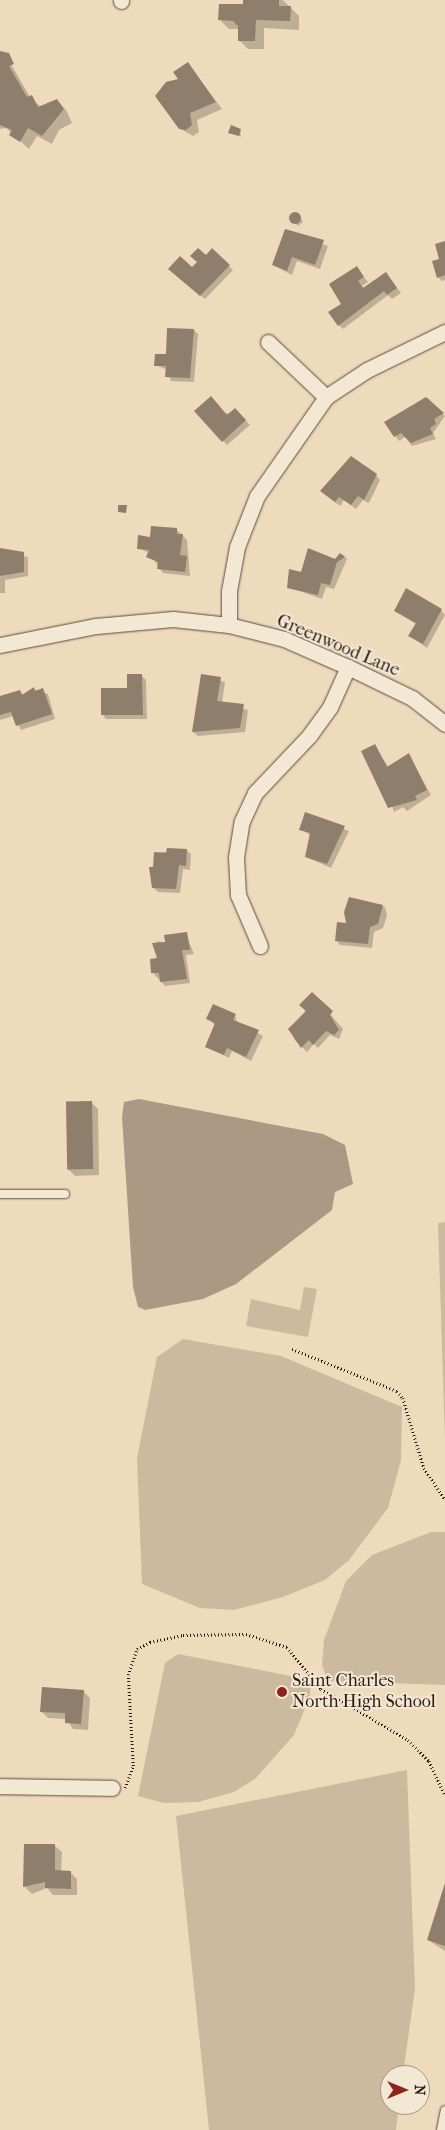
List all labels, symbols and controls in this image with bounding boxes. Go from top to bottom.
street label: Greenwood Lane [273,610,403,682]
place label: Saint Charles North High School [292,1671,436,1714]
marker: Saint Charles North High School [276,1686,288,1698]
north arrow [380,2065,430,2115]
text: N [411,2085,428,2095]

